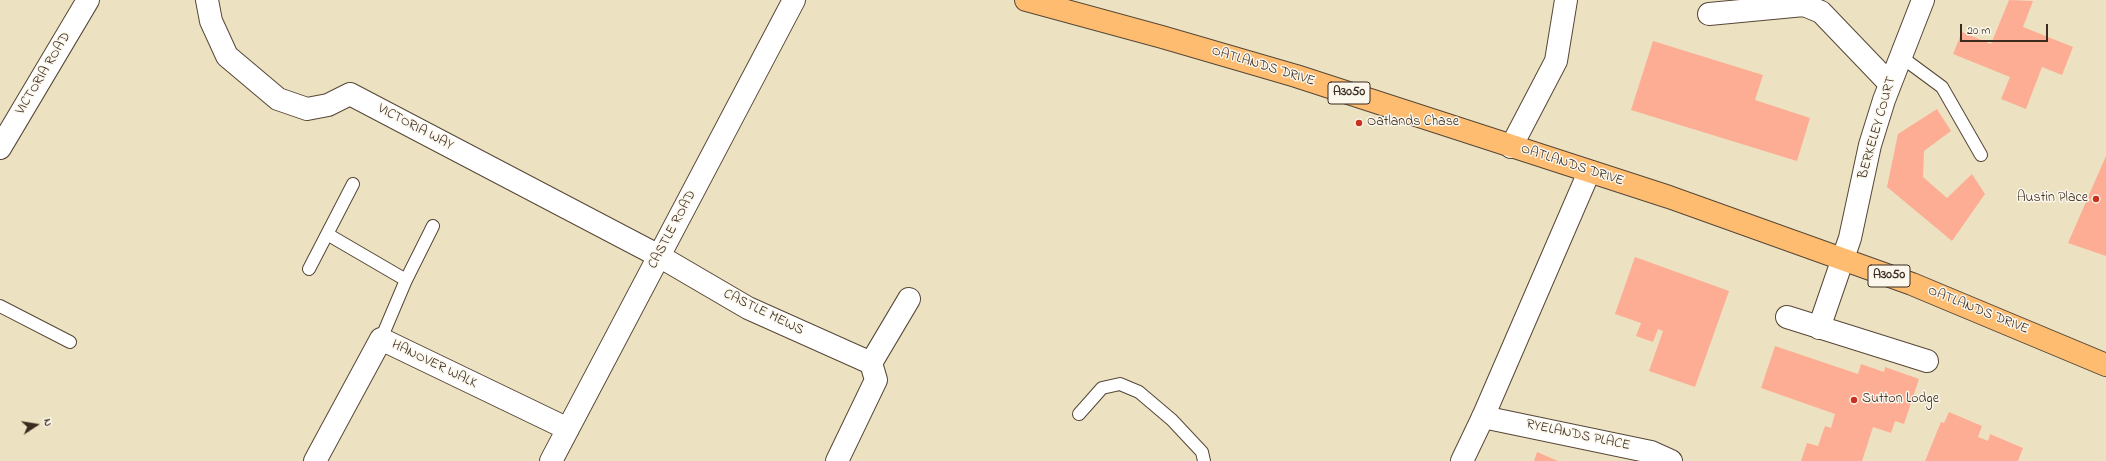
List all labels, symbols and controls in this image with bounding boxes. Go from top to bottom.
scale bar [1962,16,2050,42]
text: 20 m [1967,22,1990,40]
street label: VICTORIA ROAD [13,30,75,118]
street label: OATLANDS DRIVE [1209,43,1317,91]
street label: BERKELEY COURT [1855,75,1901,181]
road number: A3050 [1328,82,1370,104]
street label: VICTORIA WAY [374,101,456,155]
place label: Oatlands Chase [1367,115,1459,131]
marker: Oatlands Chase [1354,118,1364,128]
street label: OATLANDS DRIVE [1518,141,1626,191]
street label: CASTLE ROAD [645,188,701,272]
place label: Austin Place [2017,191,2088,207]
marker: Austin Place [2091,194,2101,204]
road number: A3050 [1868,265,1910,287]
street label: OATLANDS DRIVE [1925,283,2031,339]
street label: CASTLE MEWS [720,286,806,340]
street label: HANOVER WALK [388,337,480,393]
place label: Sutton Lodge [1862,392,1939,408]
marker: Sutton Lodge [1849,395,1859,405]
north arrow [16,405,56,445]
text: N [39,417,56,428]
street label: RYELANDS PLACE [1524,417,1632,455]

